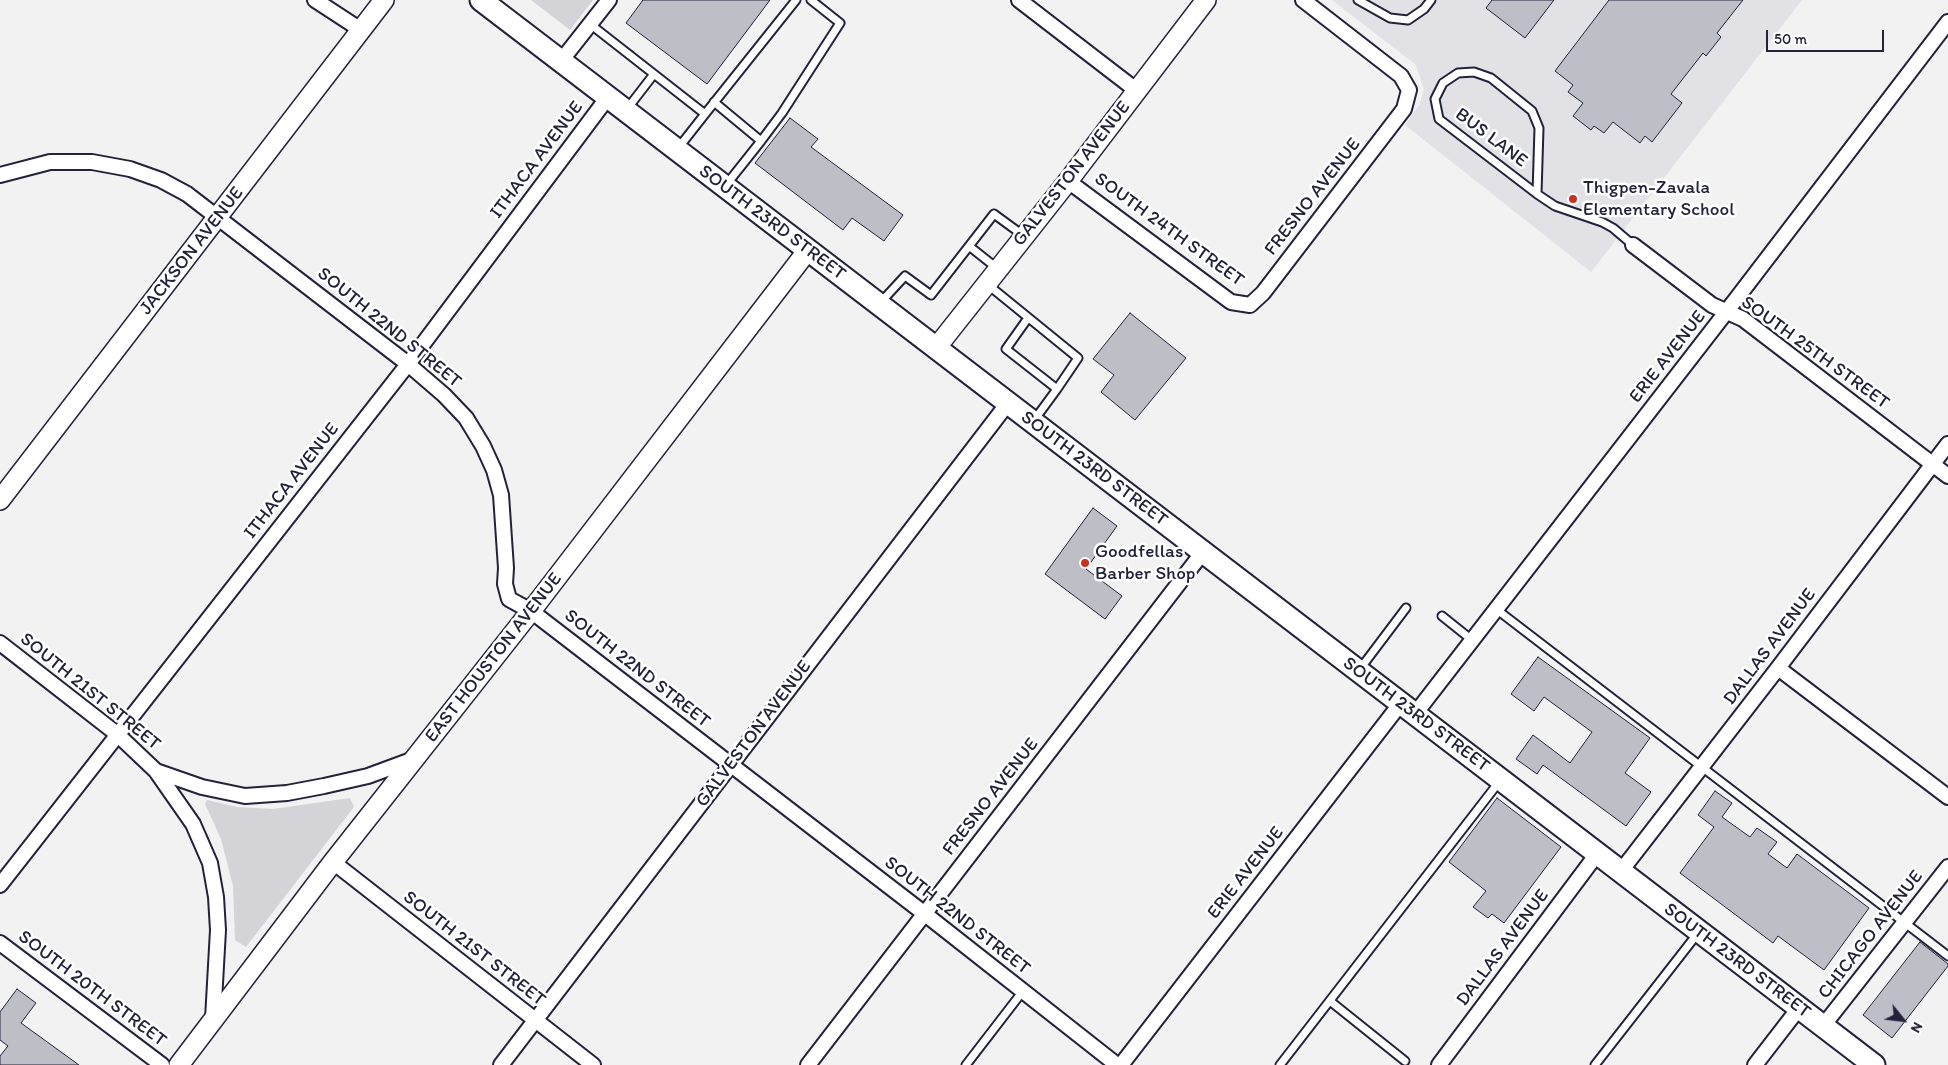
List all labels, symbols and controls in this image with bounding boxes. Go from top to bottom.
scale bar [1768,20,1886,52]
text: 50 m [1774,30,1807,48]
street label: ITHACA AVENUE [485,97,589,223]
street label: GALVESTON AVENUE [1008,97,1136,251]
street label: BUS LANE [1450,103,1532,173]
street label: FRESNO AVENUE [1260,134,1366,260]
street label: SOUTH 23RD STREET [694,160,850,286]
street label: SOUTH 24TH STREET [1090,168,1248,292]
place label: Thigpen-Zavala Elementary School [1583,177,1735,221]
street label: JACKSON AVENUE [135,182,249,320]
marker: Thigpen-Zavala Elementary School [1567,193,1579,205]
street label: SOUTH 22ND STREET [312,263,466,393]
street label: SOUTH 25TH STREET [1736,291,1894,415]
street label: ERIE AVENUE [1625,306,1711,408]
street label: SOUTH 23RD STREET [1016,406,1172,532]
street label: ITHACA AVENUE [240,418,344,544]
place label: Goodfellas Barber Shop [1095,541,1195,585]
marker: Goodfellas Barber Shop [1079,557,1091,569]
street label: EAST HOUSTON AVENUE [421,569,567,747]
street label: DALLAS AVENUE [1719,584,1821,710]
street label: SOUTH 22ND STREET [559,605,715,733]
street label: SOUTH 21ST STREET [15,628,165,756]
street label: SOUTH 23RD STREET [1338,652,1494,778]
street label: GALVESTON AVENUE [691,656,817,812]
street label: FRESNO AVENUE [938,734,1044,860]
street label: ERIE AVENUE [1203,822,1289,924]
street label: SOUTH 22ND STREET [879,852,1035,980]
street label: CHICAGO AVENUE [1814,866,1928,1004]
street label: DALLAS AVENUE [1452,885,1554,1011]
street label: SOUTH 21ST STREET [398,886,550,1012]
street label: SOUTH 23RD STREET [1659,898,1815,1024]
street label: SOUTH 20TH STREET [13,926,171,1052]
north arrow [1878,995,1928,1045]
text: N [1907,1019,1926,1036]

